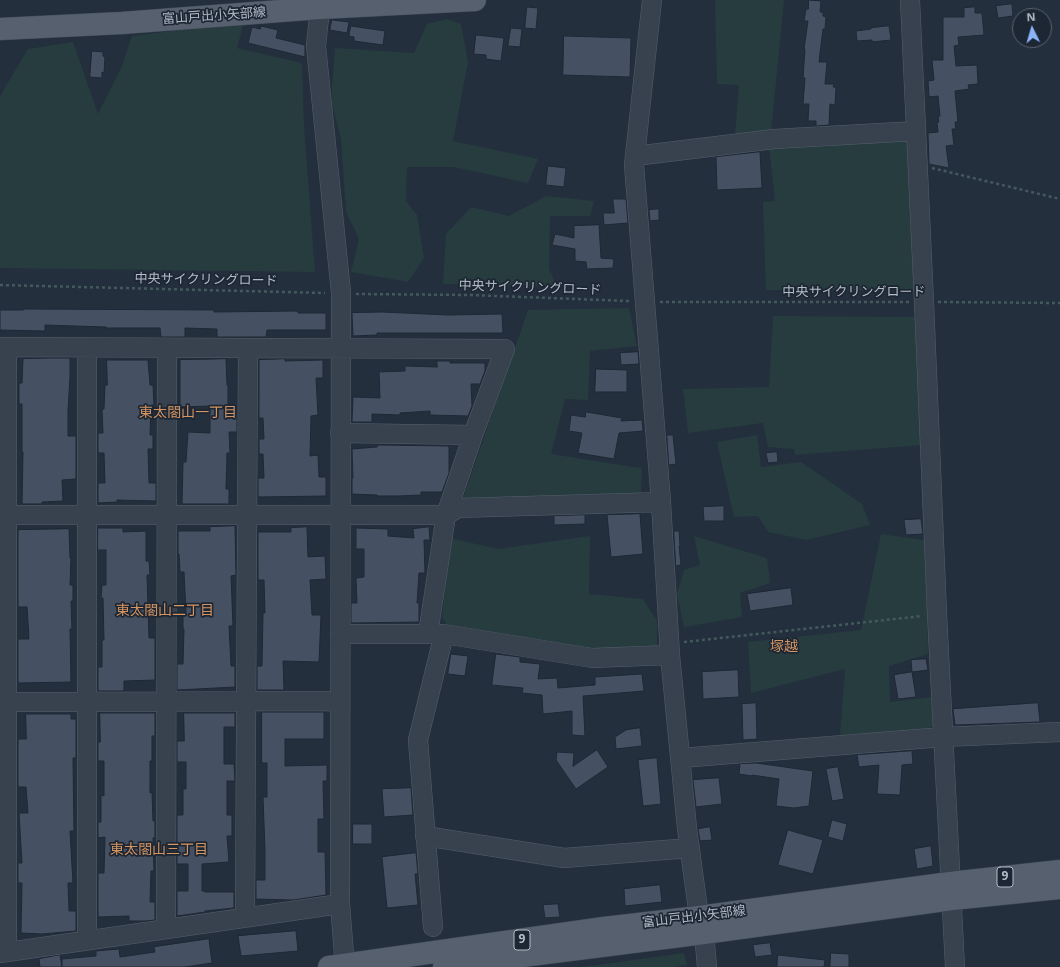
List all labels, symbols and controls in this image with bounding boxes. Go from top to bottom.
street label: 富山戸出小矢部線 [162,5,266,27]
north arrow [1012,8,1052,48]
text: N [1026,9,1036,24]
street label: 中央サイクリングロード [134,271,278,289]
street label: 中央サイクリングロード [458,278,602,298]
street label: 中央サイクリングロード [783,284,925,300]
district label: 東太閤山一丁目 [139,405,237,421]
district label: 東太閤山二丁目 [116,603,214,619]
district label: 塚越 [770,639,798,655]
district label: 東太閤山三丁目 [110,842,208,858]
road number: 9 [997,867,1013,887]
street label: 富山戸出小矢部線 [641,903,747,931]
road number: 9 [514,930,530,950]

